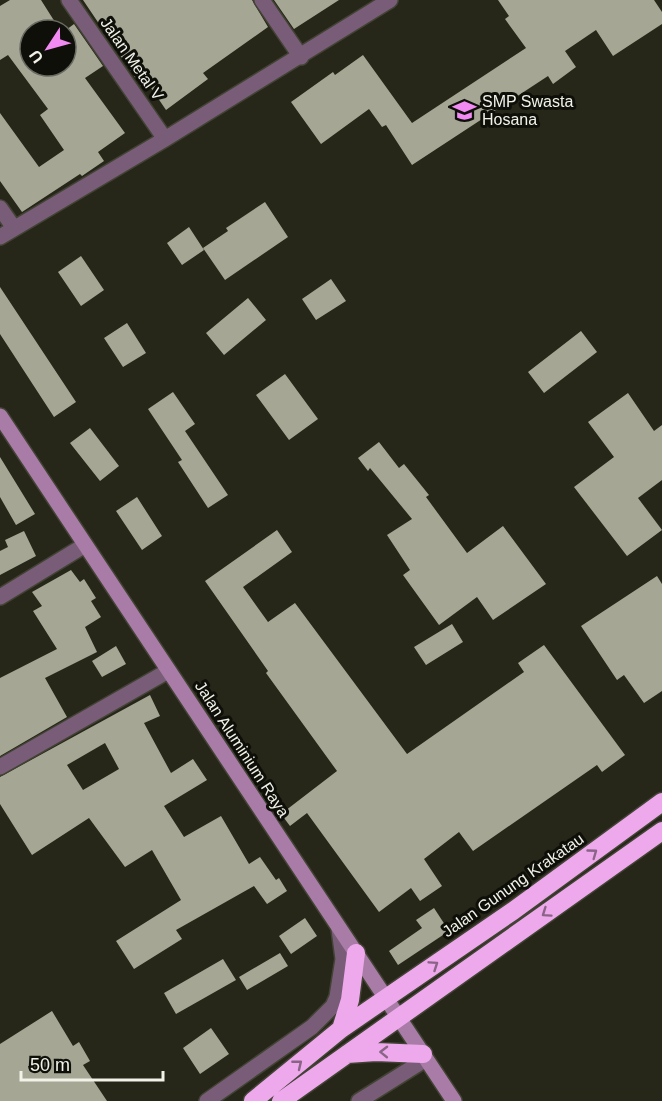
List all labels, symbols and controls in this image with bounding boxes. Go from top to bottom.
street label: Jalan Metal V [97,14,167,104]
north arrow [18,18,78,78]
text: U [26,47,47,66]
place label: SMP Swasta Hosana [482,93,573,128]
school or university icon: SMP Swasta Hosana [451,97,477,123]
street label: Jalan Aluminium Raya [192,678,292,820]
street label: Jalan Gunung Krakatau [439,830,587,940]
one-way arrow [587,849,598,860]
one-way arrow [541,906,552,917]
one-way arrow [427,961,438,972]
scale bar [21,1044,164,1082]
one-way arrow [380,1046,389,1058]
text: 50 m [30,1055,70,1075]
one-way arrow [291,1060,302,1071]

